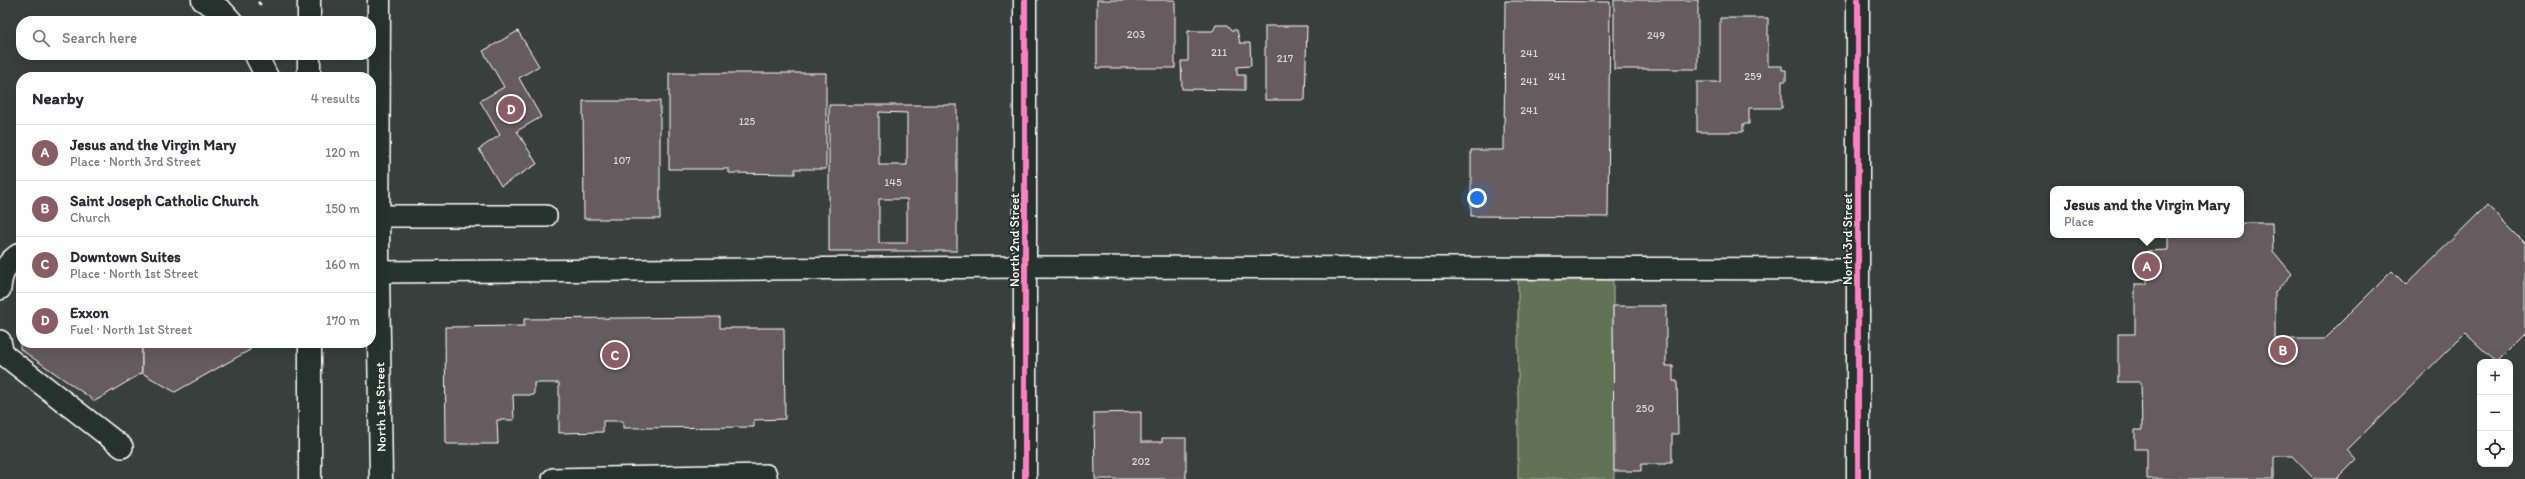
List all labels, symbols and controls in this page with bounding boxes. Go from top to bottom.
search box [16,16,376,60]
icon: search [30,27,52,49]
house number: 203 [1127,28,1145,41]
text: Search here [62,29,137,47]
house number: 249 [1647,29,1665,42]
house number: 211 [1211,46,1227,59]
house number: 241 [1520,47,1538,60]
house number: 217 [1277,52,1294,65]
house number: 241 [1548,70,1566,83]
house number: 259 [1744,70,1762,83]
house number: 241 [1520,75,1538,88]
text: Nearby [32,88,84,108]
text: 4 results [311,91,360,106]
pin: D [498,94,524,124]
house number: 241 [1520,104,1538,117]
house number: 125 [739,115,756,128]
text: Jesus and the Virgin Mary [70,136,236,154]
text: A [41,145,49,160]
text: 120 m [325,145,360,160]
text: Place · North 3rd Street [70,154,201,169]
house number: 107 [613,154,631,167]
house number: 145 [884,176,902,189]
popup [2050,186,2244,238]
your location [1467,188,1487,208]
text: Saint Joseph Catholic Church [70,192,258,210]
street label: North 2nd Street [1007,193,1022,287]
street label: North 3rd Street [1840,193,1855,285]
text: Jesus and the Virgin Mary [2064,196,2230,214]
text: B [41,201,49,216]
text: 150 m [325,201,360,216]
text: Church [70,210,111,225]
text: Place [2064,214,2094,229]
text: Downtown Suites [70,248,181,266]
pin: A [2134,251,2160,281]
text: C [41,257,49,272]
text: 160 m [325,257,360,272]
text: Place · North 1st Street [70,266,198,281]
text: Exxon [70,304,109,322]
text: D [41,313,49,328]
text: 170 m [326,313,360,328]
text: Fuel · North 1st Street [70,322,192,337]
pin: B [2270,335,2296,365]
pin: C [602,340,628,370]
map controls [2477,359,2513,467]
button: + [2477,359,2513,395]
street label: North 1st Street [372,362,389,452]
button: − [2477,395,2513,431]
house number: 250 [1636,402,1654,415]
button: locate [2477,431,2513,467]
house number: 202 [1132,455,1150,468]

